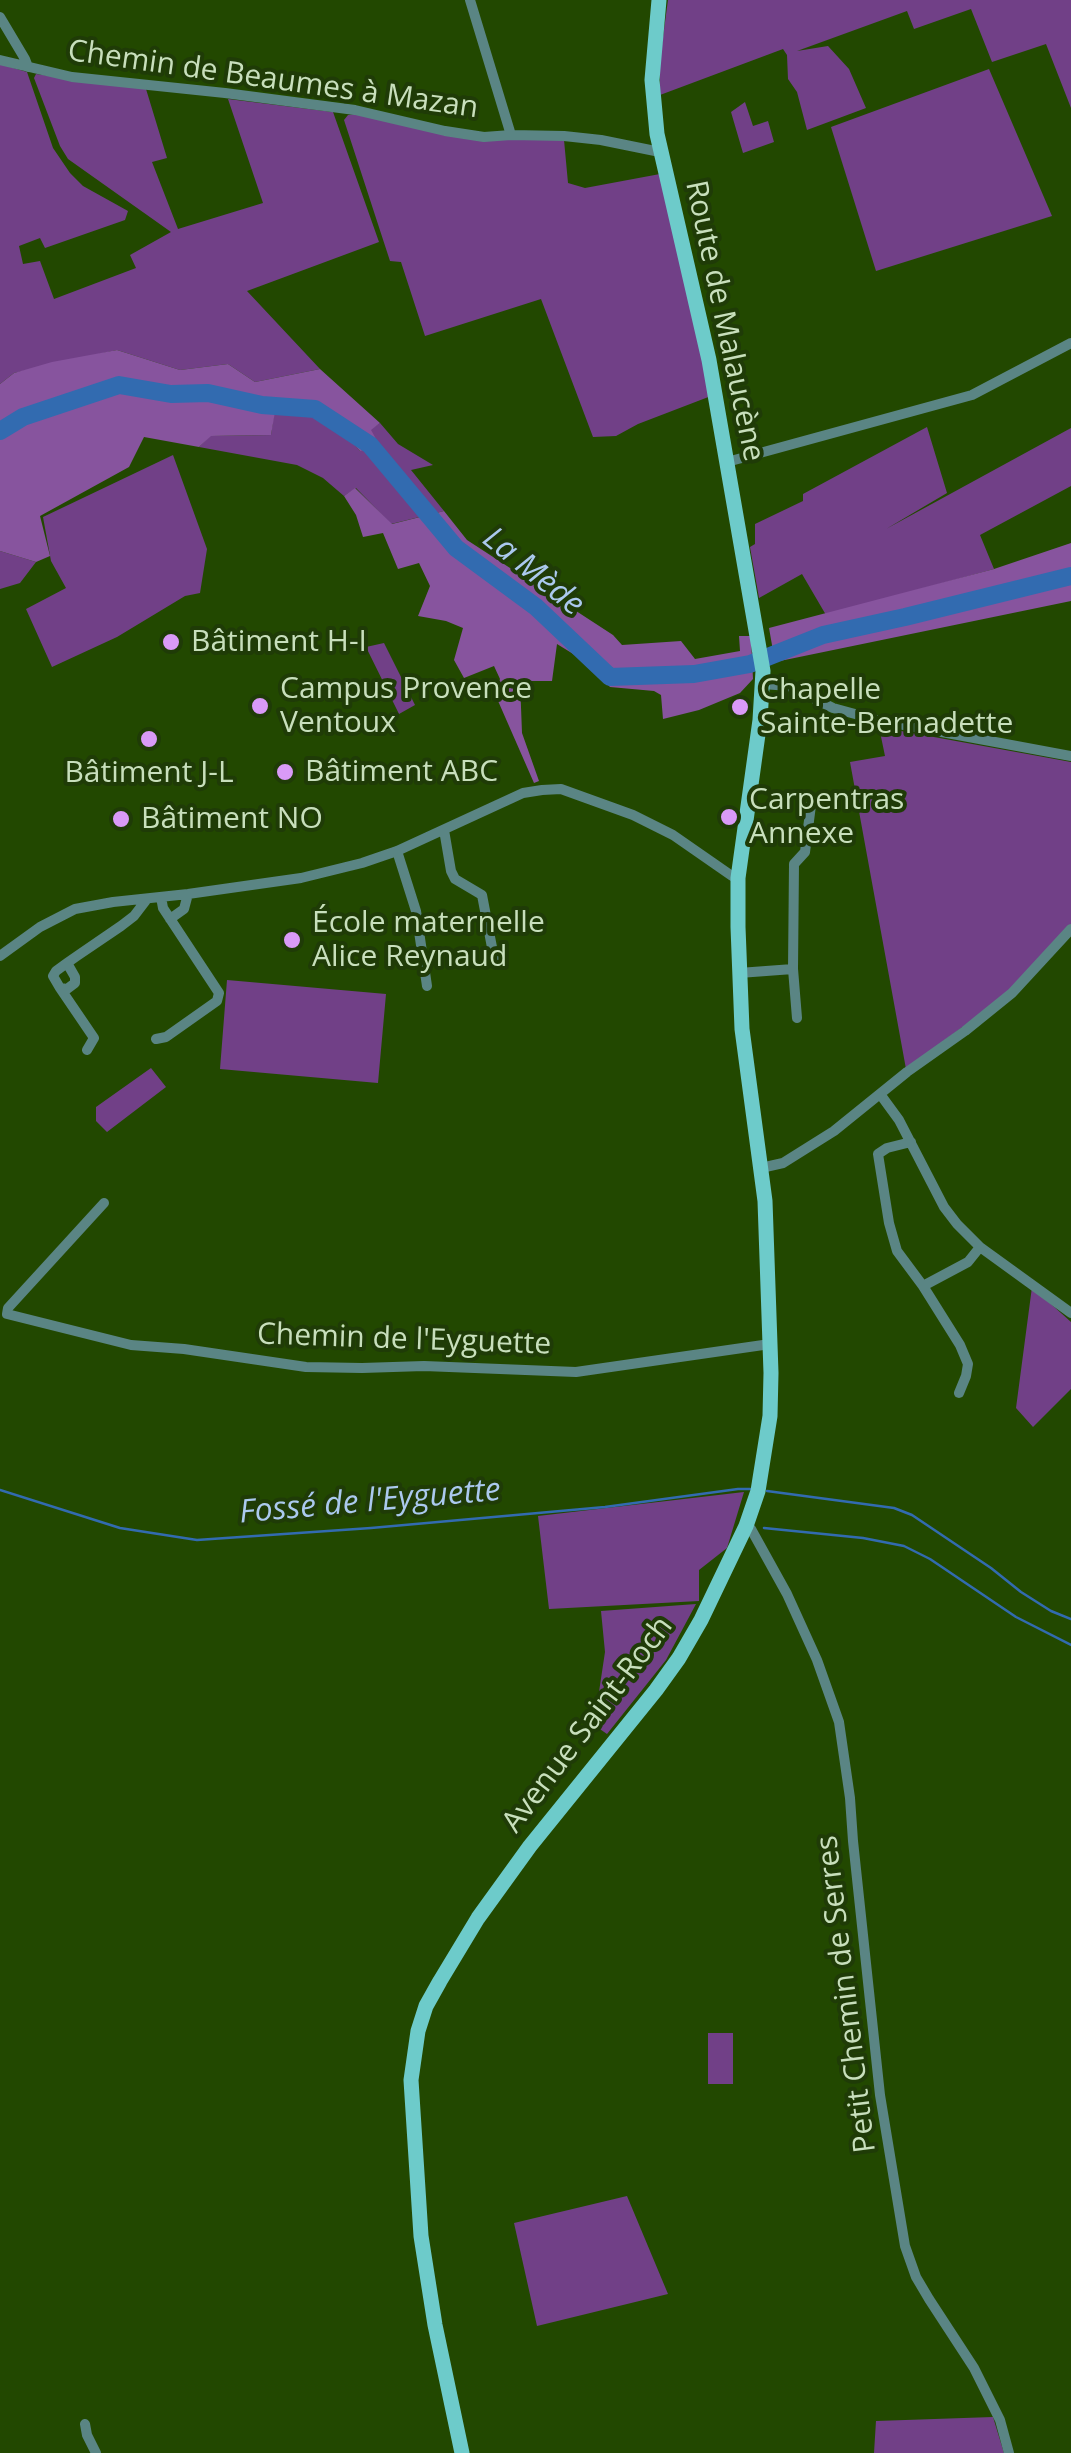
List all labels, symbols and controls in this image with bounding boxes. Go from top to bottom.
street label: Chemin de Beaumes à Mazan [66,33,480,127]
street label: Route de Malaucène [677,177,771,465]
water label: La Mède [475,520,591,624]
place label: Bâtiment H-I [191,624,367,660]
marker: Bâtiment H-I [160,631,182,653]
place label: Campus Provence Ventoux [280,671,532,742]
place label: Chapelle Sainte-Bernadette [760,672,1013,742]
marker: Campus Provence Ventoux [249,695,271,717]
marker: Chapelle Sainte-Bernadette [729,696,751,718]
marker: Bâtiment J-L [138,728,160,750]
place label: Bâtiment ABC [305,754,498,790]
place label: Bâtiment J-L [64,755,234,791]
marker: Bâtiment ABC [274,761,296,783]
place label: Carpentras Annexe [749,782,904,852]
place label: Bâtiment NO [141,801,323,837]
marker: Carpentras Annexe [718,806,740,828]
marker: Bâtiment NO [110,808,132,830]
place label: École maternelle Alice Reynaud [312,905,545,976]
marker: École maternelle Alice Reynaud [281,929,303,951]
street label: Chemin de l'Eyguette [256,1317,552,1363]
water label: Fossé de l'Eyguette [238,1471,502,1533]
street label: Avenue Saint-Roch [495,1610,681,1840]
street label: Petit Chemin de Serres [810,1833,884,2155]

